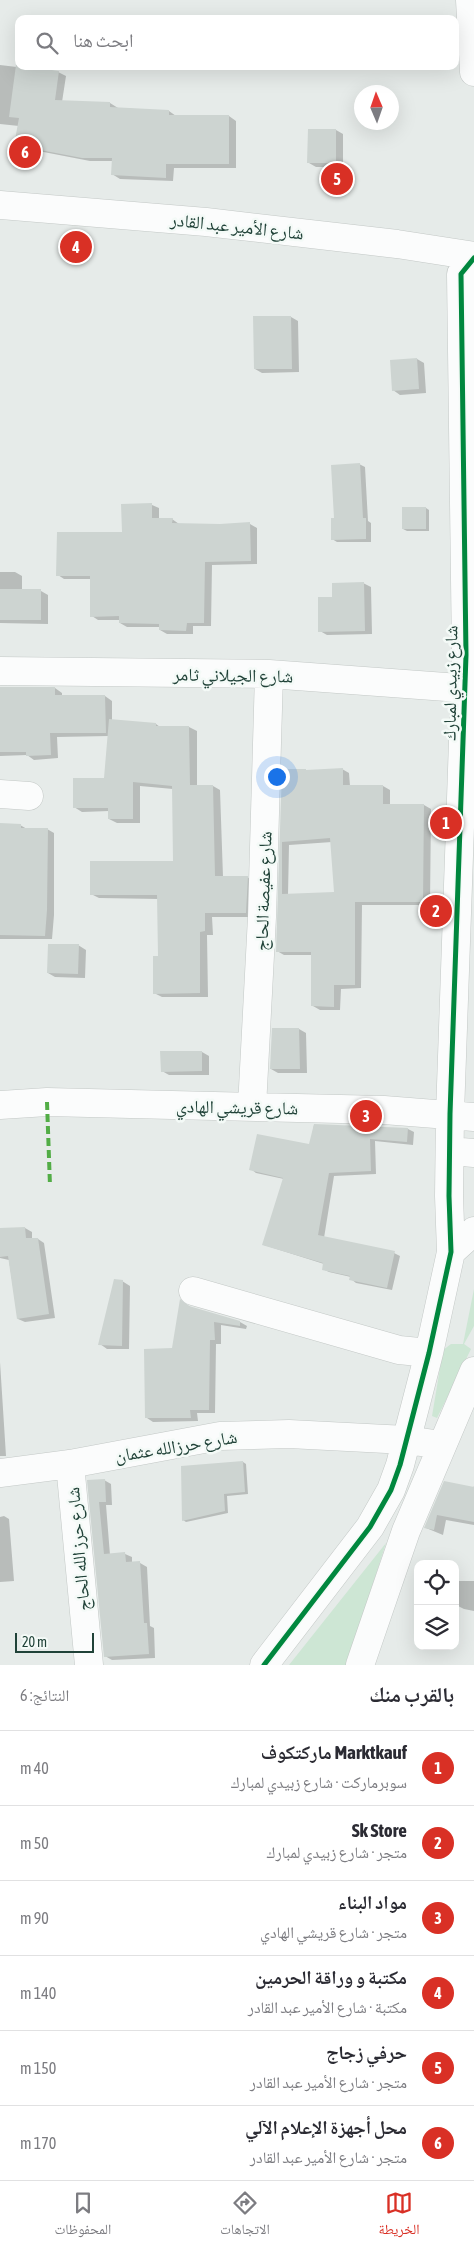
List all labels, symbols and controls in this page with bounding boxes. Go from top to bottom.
search box [15,15,459,70]
icon: search [33,29,61,57]
text: ابحث هنا [73,29,134,51]
north arrow [354,85,399,130]
pin: 6 [9,133,41,171]
pin: 5 [321,160,353,198]
street label: شارع الأمير عبد القادر [168,208,305,244]
pin: 4 [60,228,92,266]
street label: شارع زبيدي لمبارك [438,625,466,741]
street label: شارع الجيلاني ثامر [172,663,293,691]
your location [264,764,290,790]
pin: 1 [430,804,462,842]
street label: شارع عفيصة الحاج [250,831,278,951]
pin: 2 [420,892,452,930]
street label: شارع قريشي الهادي [175,1095,298,1123]
pin: 3 [350,1097,382,1135]
street label: شارع حرزالله عثمان [113,1426,239,1467]
street label: شارع حرز الله الحاج [62,1486,96,1612]
map controls [414,1560,459,1650]
button: locate [414,1560,459,1605]
button: layers [414,1605,459,1650]
scale bar [15,1630,94,1653]
text: 20 m [22,1634,47,1650]
text: بالقرب منك [369,1682,454,1706]
text: النتائج: 6 [20,1686,69,1704]
text: Marktkauf ماركتكوف [261,1741,407,1763]
text: 40 m [20,1759,49,1777]
text: 1 [434,1759,442,1777]
text: سوبرماركت · شارع زبيدي لمبارك [231,1773,407,1791]
text: Sk Store [352,1819,407,1841]
text: 50 m [20,1834,49,1852]
text: 2 [434,1834,442,1852]
text: متجر · شارع زبيدي لمبارك [267,1843,407,1861]
text: مواد البناء [338,1891,407,1913]
text: 90 m [20,1909,49,1927]
text: 3 [434,1909,442,1927]
text: متجر · شارع قريشي الهادي [260,1923,407,1941]
text: مكتبة و وراقة الحرمين [255,1966,407,1988]
text: 140 m [20,1984,56,2002]
text: 4 [434,1984,442,2002]
text: مكتبة · شارع الأمير عبد القادر [248,1998,407,2016]
text: حرفي زجاج [326,2041,407,2063]
text: 150 m [20,2059,56,2077]
text: 5 [434,2059,442,2077]
text: متجر · شارع الأمير عبد القادر [250,2073,407,2091]
text: محل أجهزة الإعلام الآلي [245,2116,407,2138]
text: 170 m [20,2134,56,2152]
text: 6 [434,2134,442,2152]
text: متجر · شارع الأمير عبد القادر [250,2148,407,2166]
tab: المحفوظات [54,2189,111,2243]
tab: الاتجاهات [220,2189,270,2243]
tab: الخريطة [378,2189,420,2243]

